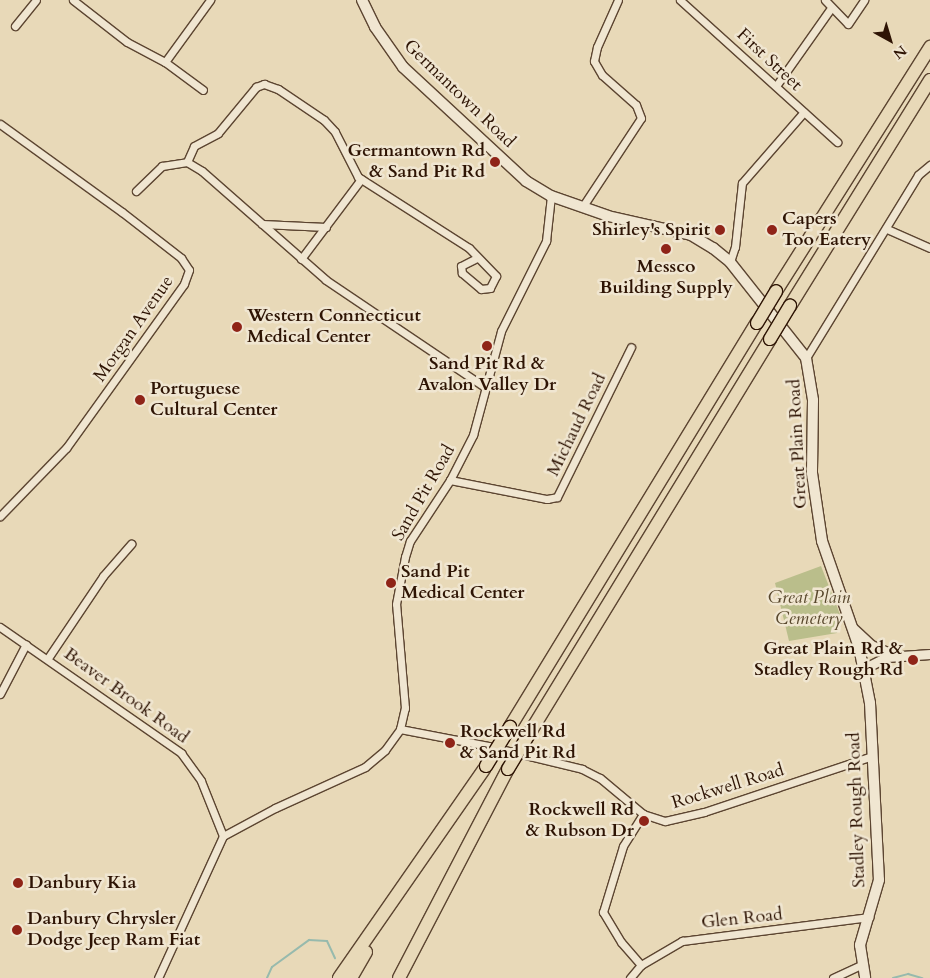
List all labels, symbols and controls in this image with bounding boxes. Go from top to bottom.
north arrow [865,15,915,65]
street label: First Street [732,24,806,96]
street label: Germantown Road [399,35,519,153]
text: N [889,41,910,63]
place label: Germantown Rd & Sand Pit Rd [348,141,485,183]
marker: Germantown Rd & Sand Pit Rd [489,156,501,168]
place label: Capers Too Eatery [782,209,871,252]
place label: Shirley's Spirit [592,219,710,241]
marker: Shirley's Spirit [714,224,726,236]
marker: Capers Too Eatery [766,224,778,236]
marker: Messco Building Supply [660,243,672,255]
place label: Messco Building Supply [599,257,733,300]
street label: Morgan Avenue [89,272,179,386]
place label: Western Connecticut Medical Center [247,306,421,348]
marker: Western Connecticut Medical Center [231,321,243,333]
marker: Sand Pit Rd & Avalon Valley Dr [481,340,493,352]
place label: Sand Pit Rd & Avalon Valley Dr [418,354,556,396]
street label: Michaud Road [543,370,611,480]
place label: Portuguese Cultural Center [150,379,278,422]
street label: Great Plain Road [784,379,812,509]
marker: Portuguese Cultural Center [134,394,146,406]
street label: Sand Pit Road [388,441,460,545]
place label: Sand Pit Medical Center [401,562,524,604]
marker: Sand Pit Medical Center [385,577,397,589]
park label: Great Plain Cemetery [768,588,850,630]
place label: Great Plain Rd & Stadley Rough Rd [754,639,903,682]
street label: Beaver Brook Road [59,643,193,749]
marker: Great Plain Rd & Stadley Rough Rd [907,654,919,666]
place label: Rockwell Rd & Sand Pit Rd [460,722,576,764]
street label: Stadley Rough Road [843,732,871,888]
marker: Rockwell Rd & Sand Pit Rd [444,737,456,749]
street label: Rockwell Road [669,760,787,814]
place label: Rockwell Rd & Rubson Dr [526,800,634,842]
marker: Rockwell Rd & Rubson Dr [638,815,650,827]
place label: Danbury Kia [28,872,136,894]
marker: Danbury Kia [12,877,24,889]
street label: Glen Road [700,904,784,934]
place label: Danbury Chrysler Dodge Jeep Ram Fiat [27,909,200,952]
marker: Danbury Chrysler Dodge Jeep Ram Fiat [11,924,23,936]

